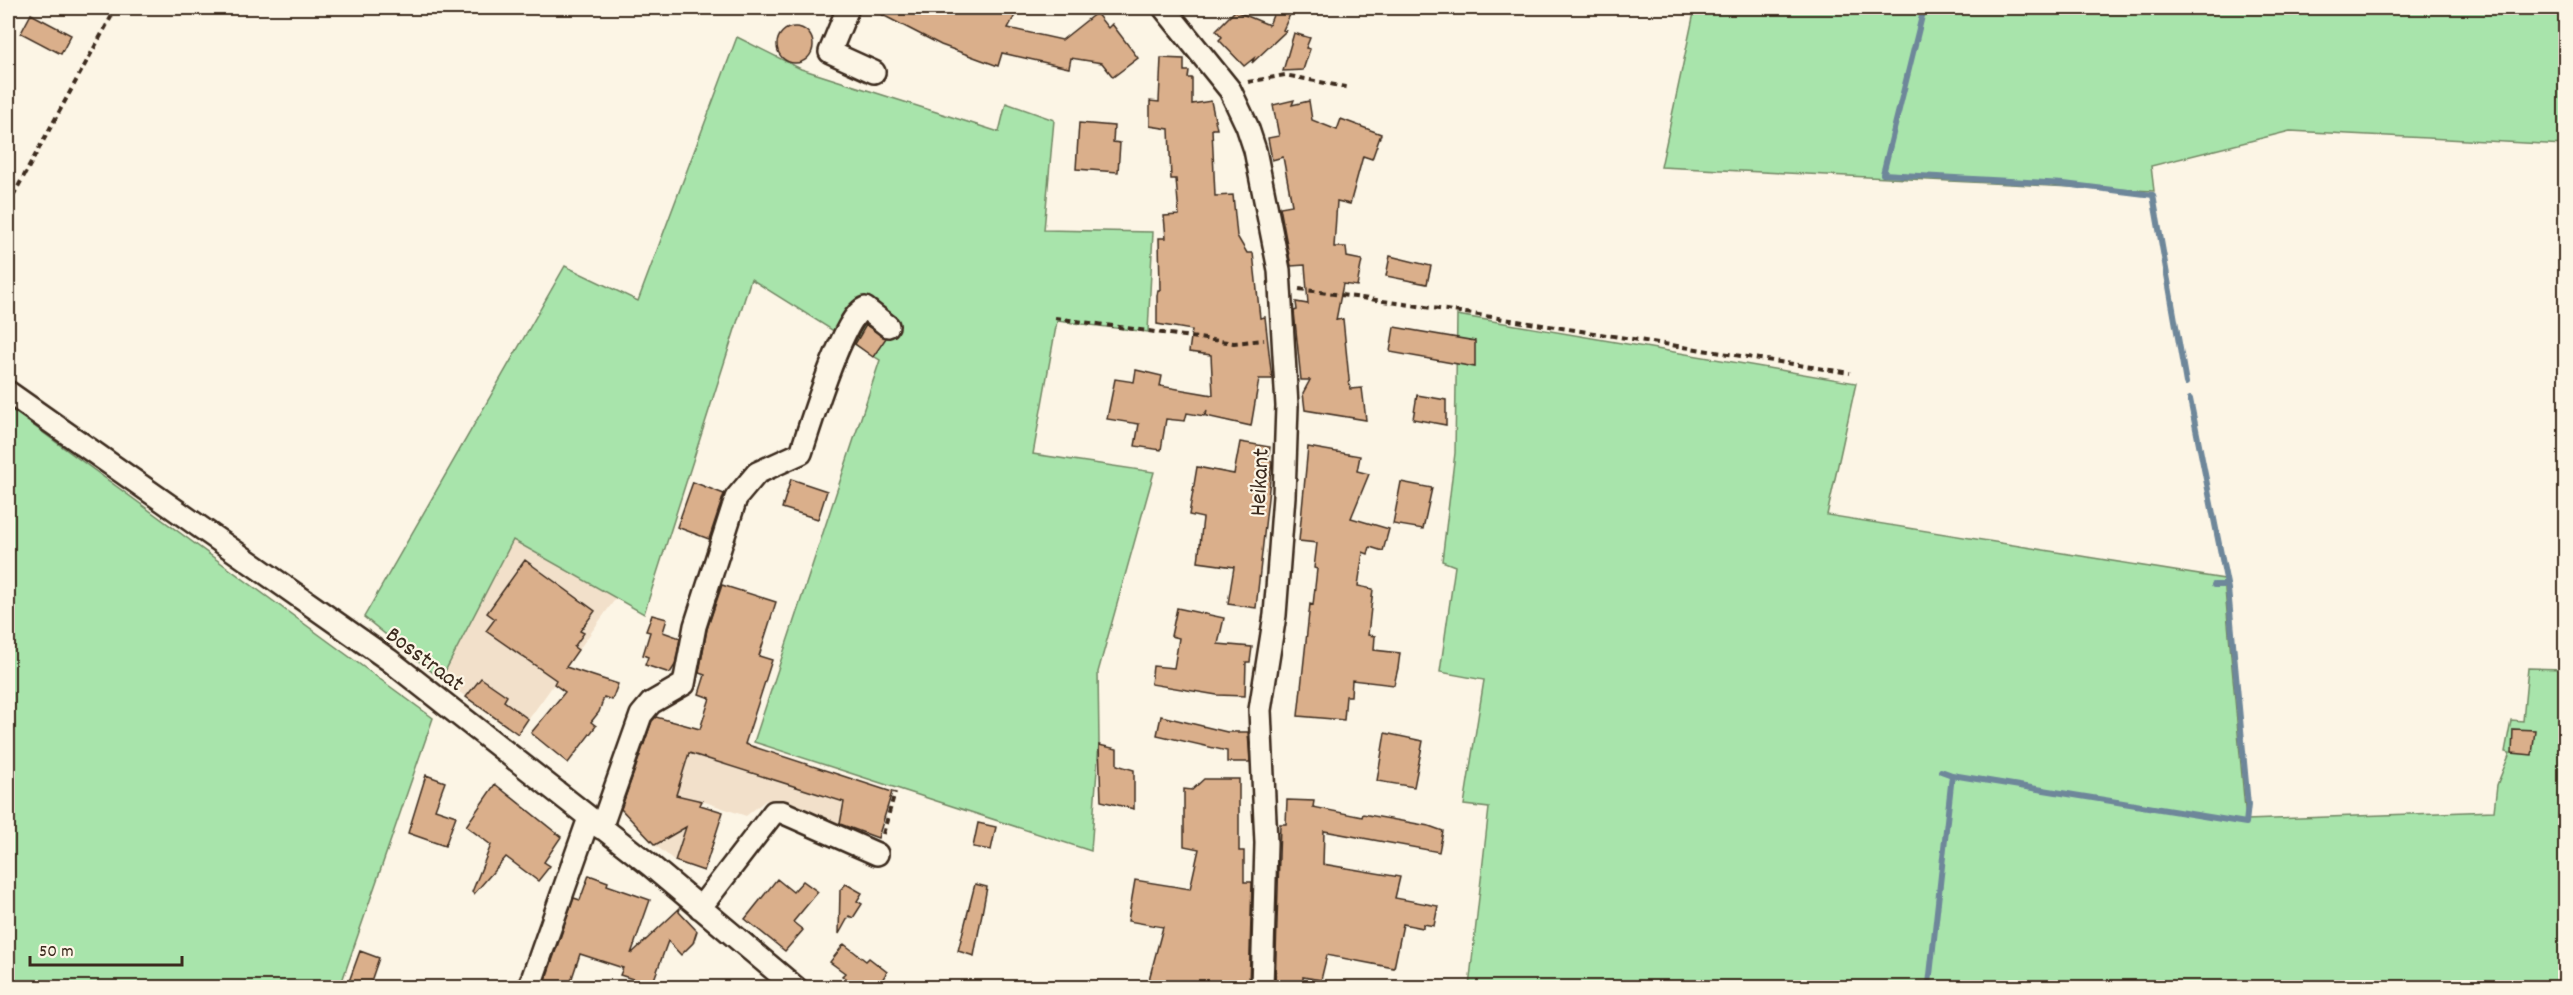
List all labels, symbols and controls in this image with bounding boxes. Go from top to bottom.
street label: Heikant [1242,447,1280,517]
street label: Bosstraat [377,619,471,702]
scale bar [30,929,182,967]
text: 50 m [39,940,74,965]

